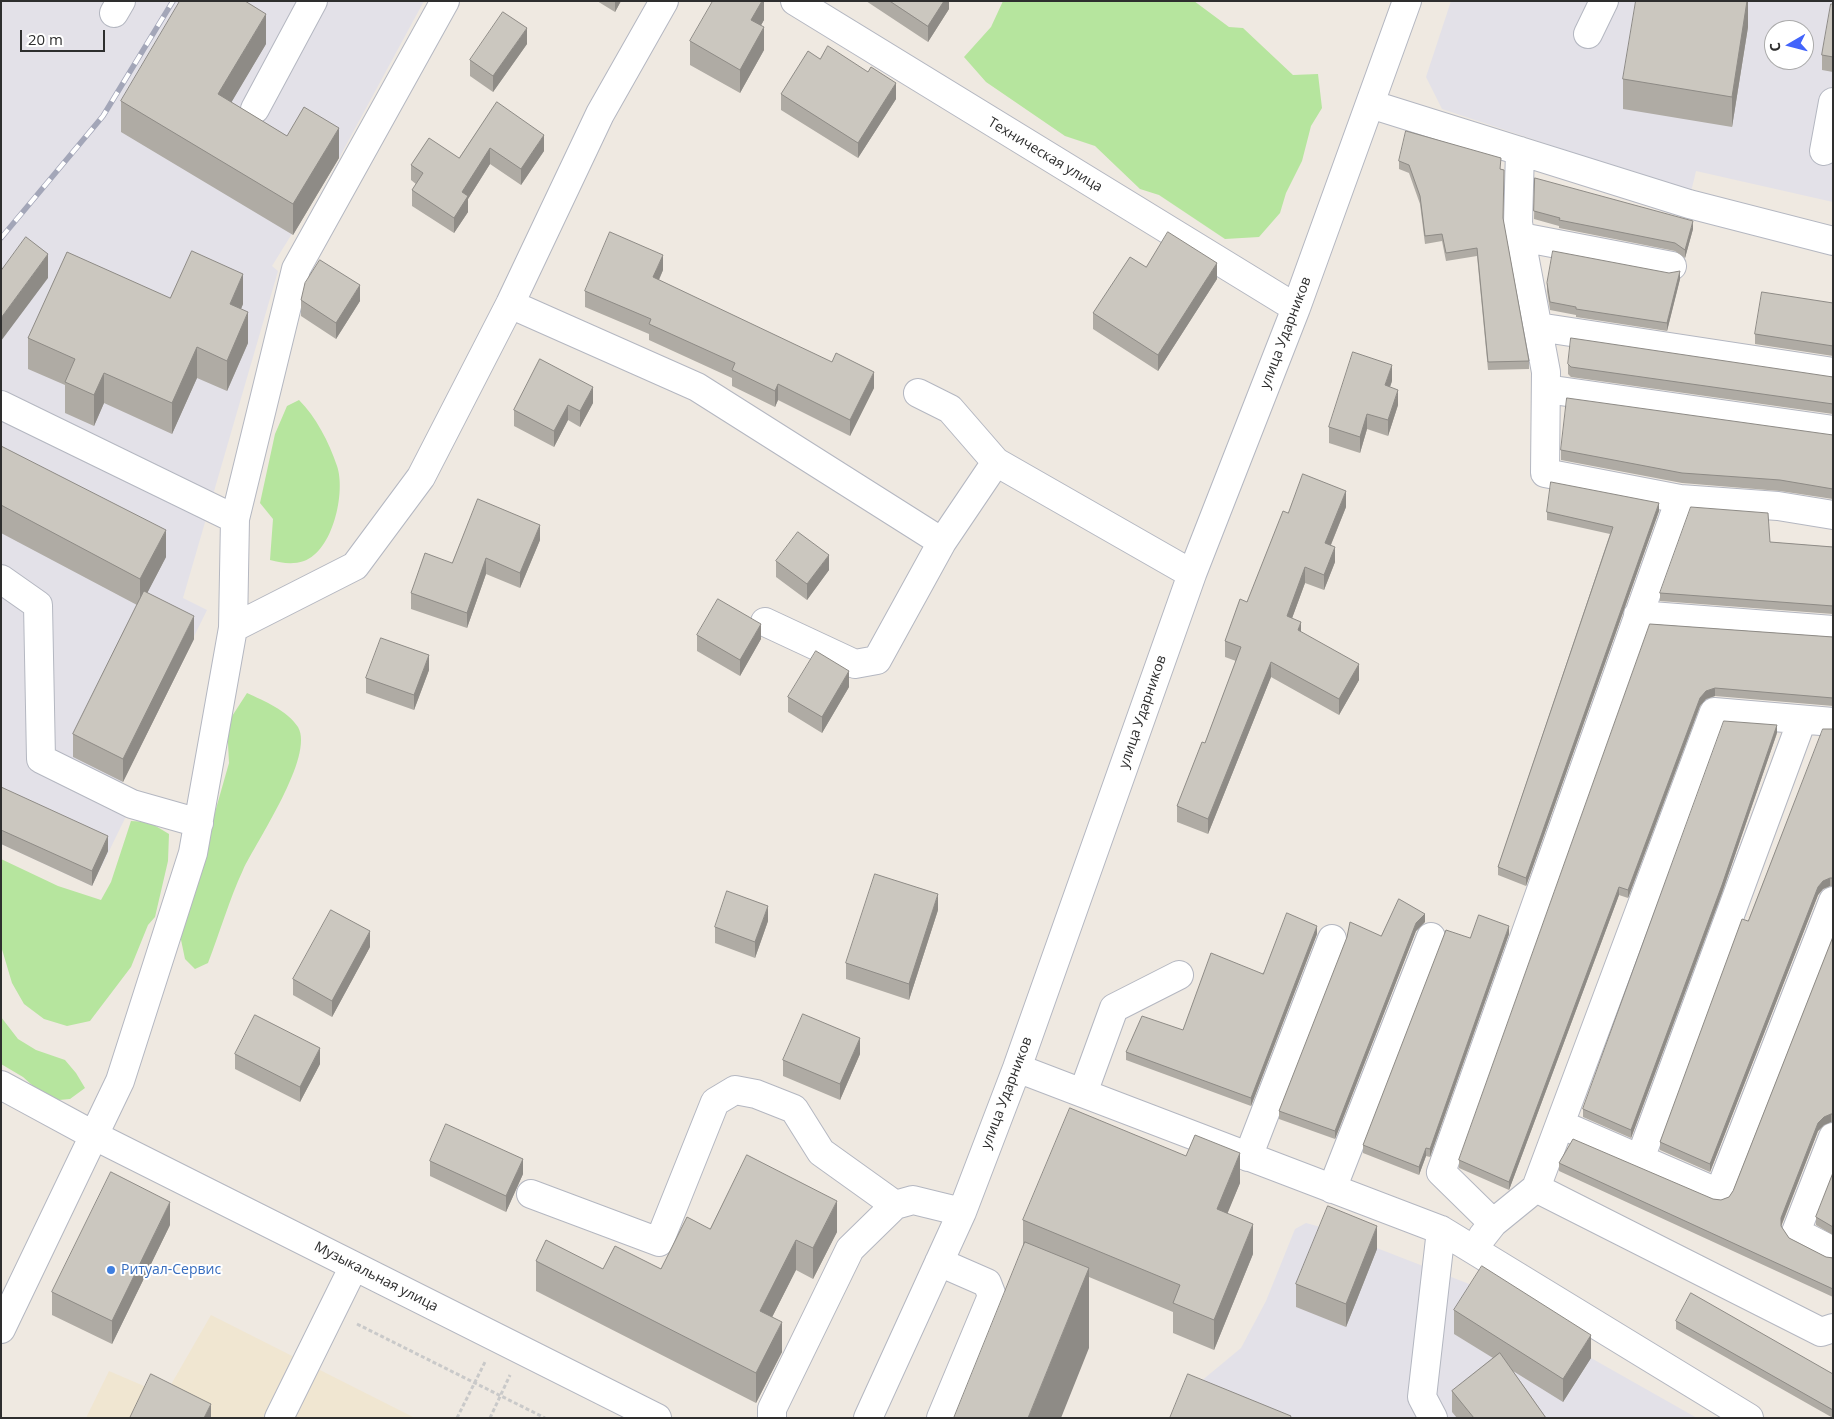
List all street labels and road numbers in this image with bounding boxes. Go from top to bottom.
street label: Техническая улица [985,114,1105,196]
street label: улица Ударников [1257,275,1315,391]
street label: улица Ударников [1116,653,1170,771]
street label: улица Ударников [978,1035,1036,1151]
street label: Музыкальная улица [311,1238,441,1316]

